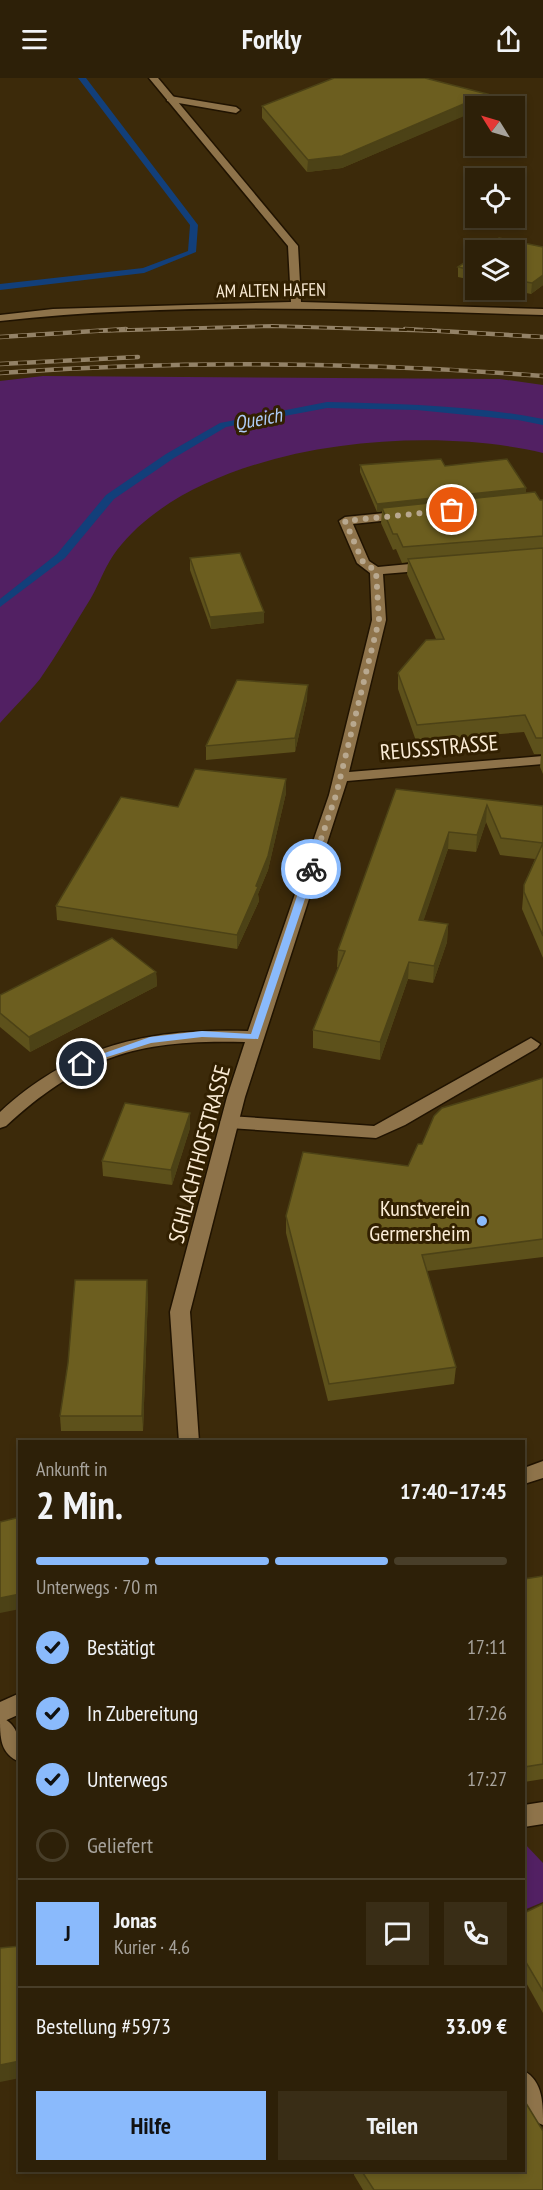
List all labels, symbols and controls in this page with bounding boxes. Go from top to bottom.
text: Forkly [242,22,301,56]
icon: menu [18,23,51,56]
icon: share [492,23,525,56]
north arrow [465,96,525,156]
map controls [465,96,525,300]
button: locate [465,168,525,228]
button: layers [465,240,525,300]
street label: AM ALTEN HAFEN [216,278,326,302]
water label: Queich [232,401,285,436]
pin [426,484,477,535]
icon: bag [435,493,468,526]
street label: REUSSSTRASSE [379,728,499,766]
courier [281,839,341,899]
icon: bike [295,853,328,886]
pin [56,1038,107,1089]
icon: home [65,1047,98,1080]
street label: SCHLACHTHOFSTRASSE [162,1062,236,1246]
place label: Kunstverein Germersheim [369,1194,470,1247]
marker: Kunstverein Germersheim [475,1214,489,1228]
text: Ankunft in [36,1456,107,1482]
text: 17:40–17:45 [400,1477,507,1505]
text: 2 Min. [36,1479,123,1530]
text: Unterwegs · 70 m [36,1574,157,1600]
icon: check [36,1631,69,1664]
text: Bestätigt [87,1633,155,1661]
text: 17:11 [467,1634,507,1660]
icon: check [36,1697,69,1730]
text: In Zubereitung [87,1699,198,1727]
text: 17:26 [467,1700,507,1726]
icon: check [36,1763,69,1796]
text: Unterwegs [87,1765,168,1793]
text: 17:27 [467,1766,507,1792]
text: Geliefert [87,1831,153,1859]
button: chat [366,1902,429,1965]
button: phone [444,1902,507,1965]
text: Jonas [114,1906,157,1934]
text: J [64,1919,71,1947]
text: Kurier · 4.6 [114,1934,190,1960]
text: Bestellung #5973 [36,2012,171,2040]
text: 33.09 € [445,2012,507,2040]
button: Hilfe [36,2091,266,2160]
button: Teilen [278,2091,507,2160]

